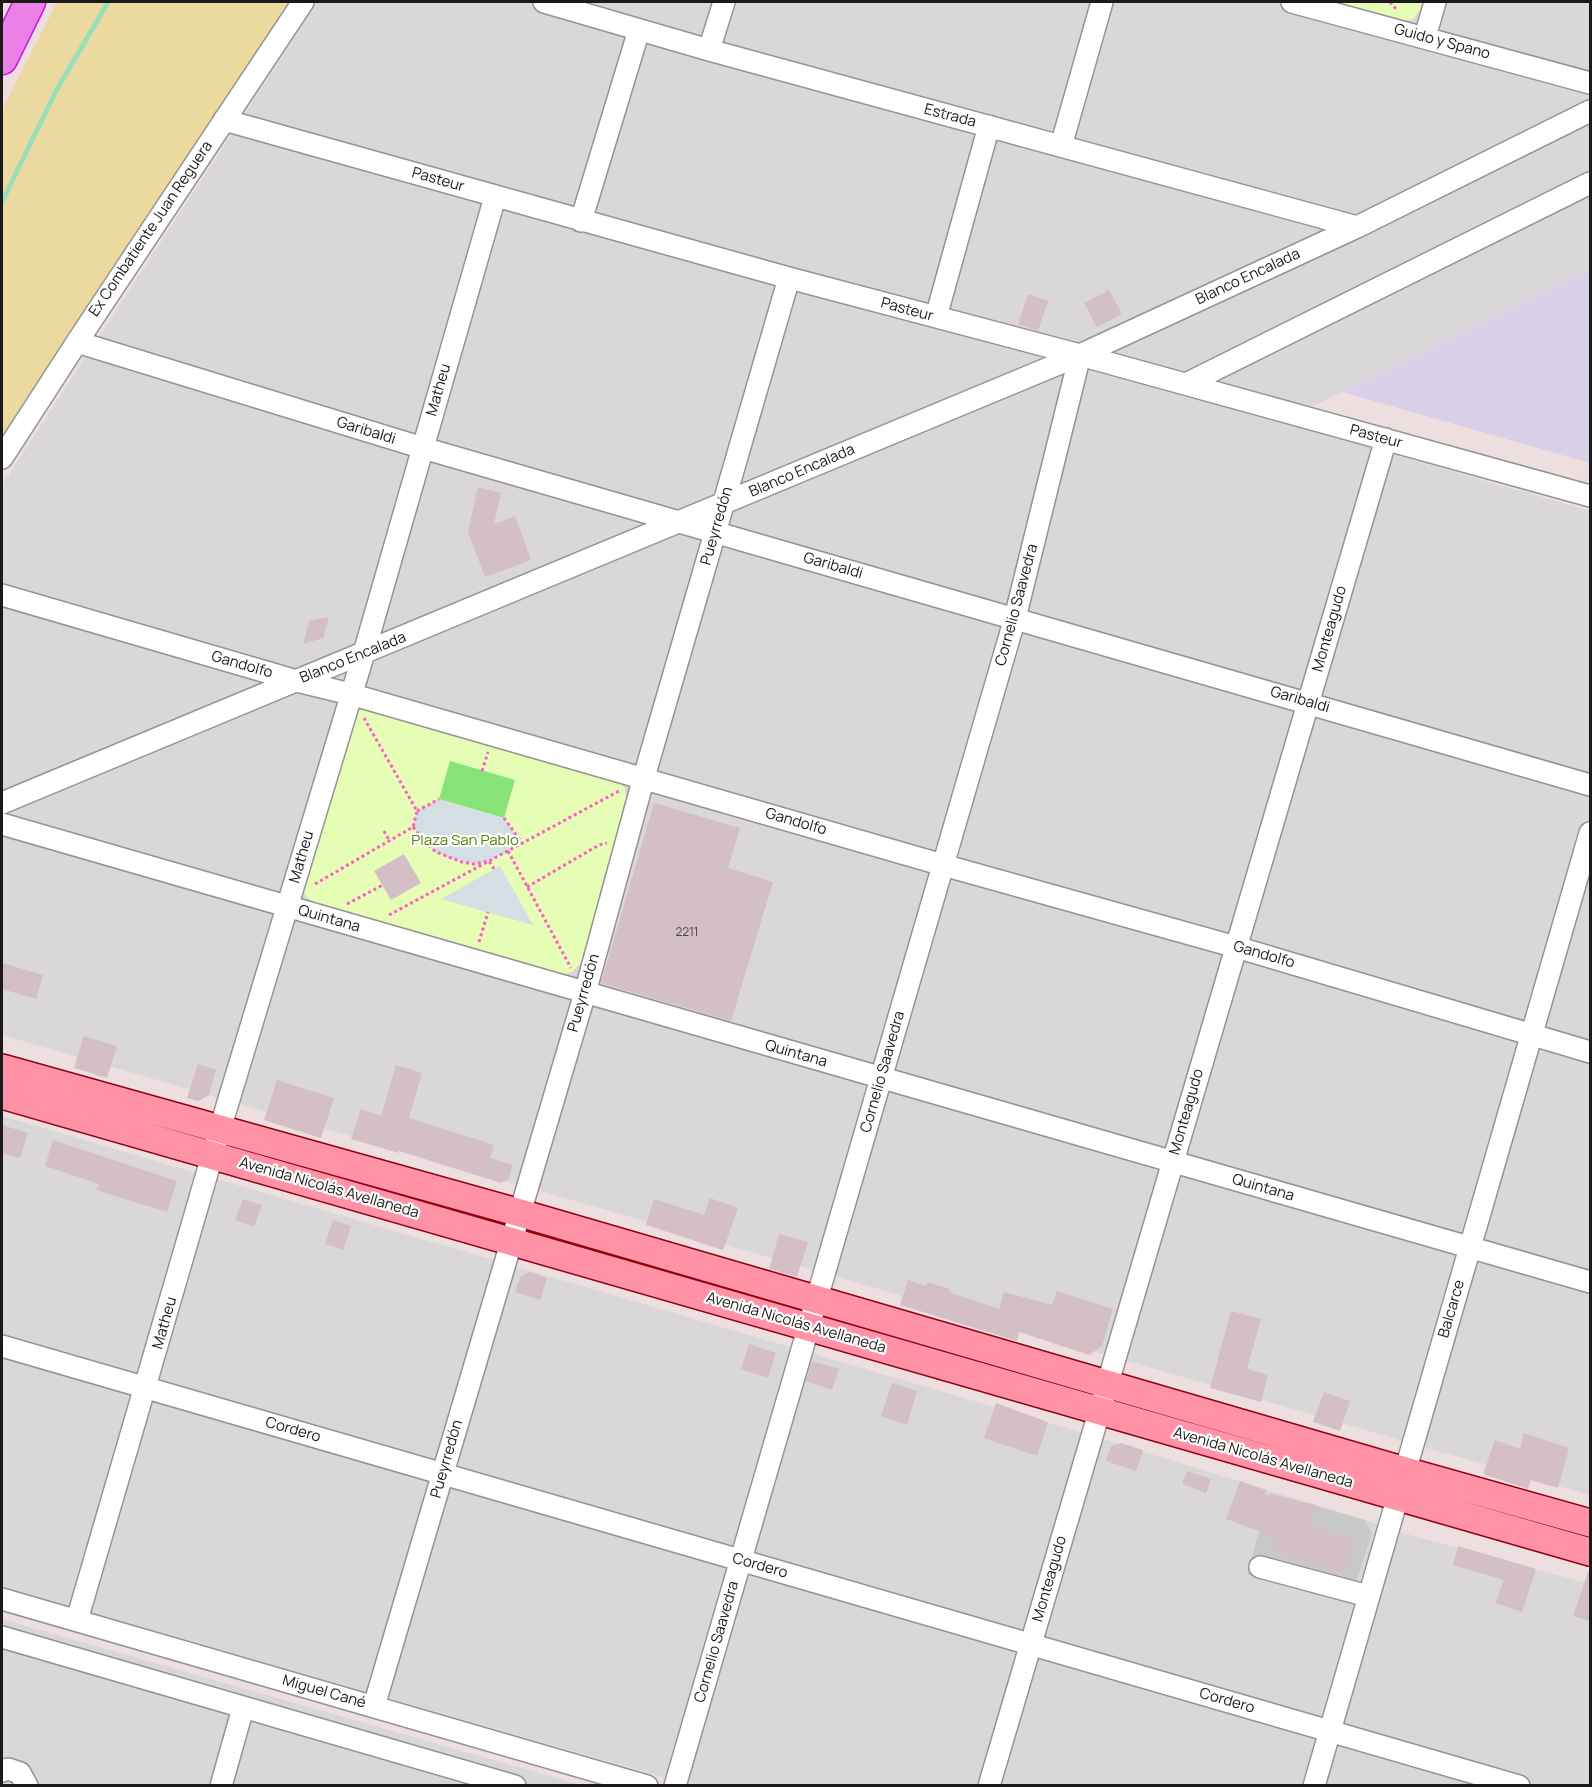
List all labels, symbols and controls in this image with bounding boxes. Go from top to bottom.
street label: Guido y Spano [1392,21,1492,63]
street label: Estrada [922,100,978,132]
street label: Ex Combatiente Juan Reguera [85,138,217,320]
street label: Pasteur [410,164,466,196]
street label: Blanco Encalada [1193,245,1303,309]
street label: Pasteur [879,294,935,326]
street label: Matheu [423,362,455,418]
street label: Garibaldi [334,413,398,449]
street label: Pasteur [1348,421,1404,453]
street label: Blanco Encalada [747,441,857,501]
street label: Pueyrredón [697,485,737,567]
street label: Cornelio Saavedra [992,542,1042,668]
street label: Garibaldi [801,549,865,583]
street label: Monteagudo [1309,584,1351,674]
street label: Blanco Encalada [297,629,409,687]
street label: Gandolfo [209,648,275,682]
street label: Garibaldi [1268,683,1332,717]
street label: Gandolfo [763,805,829,839]
street label: Matheu [286,829,318,885]
park label: Plaza San Pablo [411,832,519,850]
street label: Quintana [296,902,362,936]
house number: 2211 [675,926,699,940]
street label: Gandolfo [1231,938,1297,972]
street label: Pueyrredón [564,952,604,1034]
street label: Cornelio Saavedra [857,1009,909,1135]
street label: Quintana [763,1037,829,1071]
street label: Monteagudo [1166,1067,1208,1157]
street label: Avenida Nicolás Avellaneda [237,1154,421,1222]
street label: Quintana [1230,1171,1296,1205]
street label: Balcarce [1435,1278,1469,1340]
street label: Avenida Nicolás Avellaneda [704,1289,888,1357]
street label: Matheu [149,1295,181,1351]
street label: Cordero [263,1414,323,1446]
street label: Pueyrredón [427,1418,467,1500]
street label: Avenida Nicolás Avellaneda [1171,1424,1355,1492]
street label: Monteagudo [1029,1534,1071,1624]
street label: Cordero [730,1550,790,1582]
street label: Cornelio Saavedra [691,1579,743,1705]
street label: Miguel Cané [280,1672,368,1712]
street label: Cordero [1197,1685,1257,1717]

